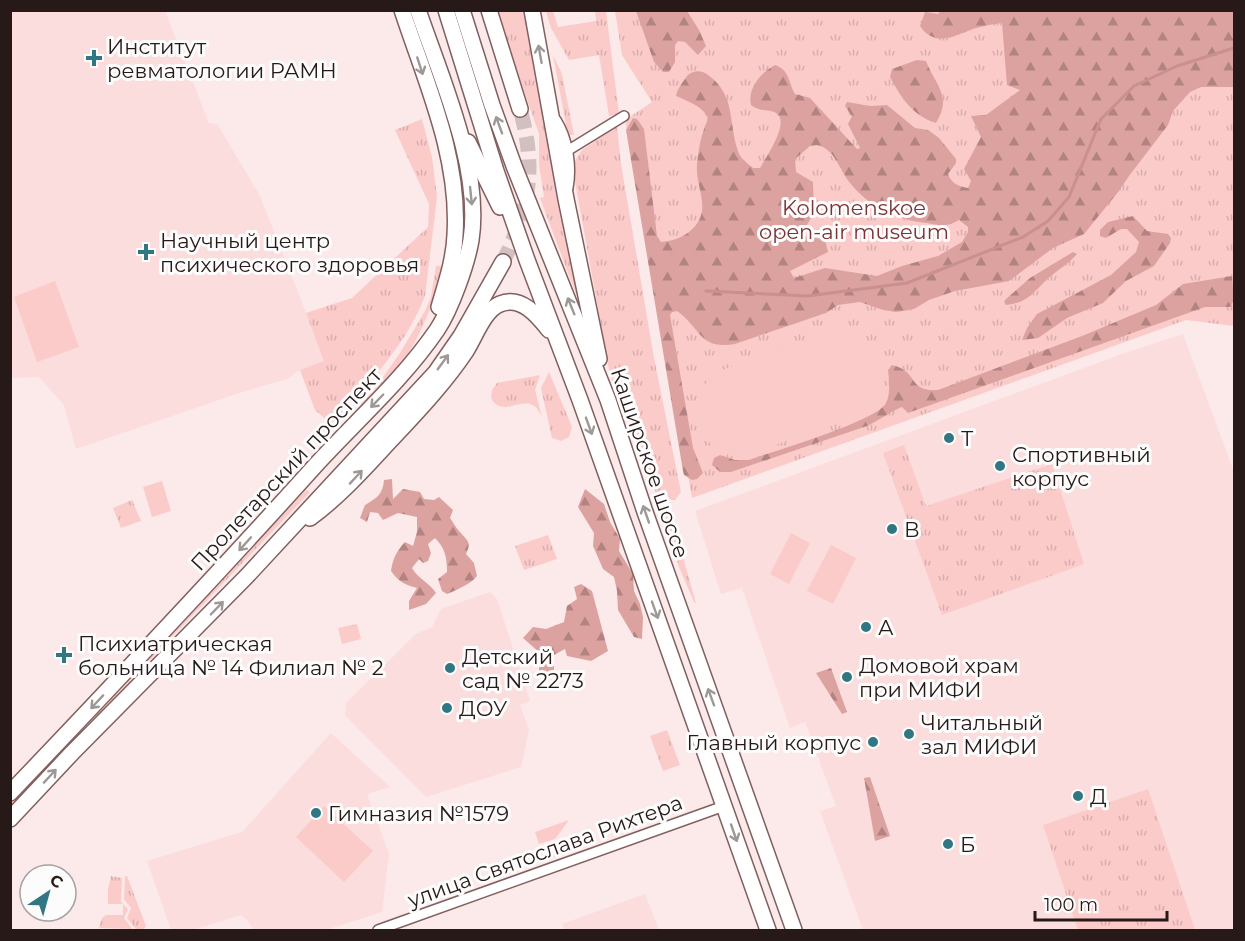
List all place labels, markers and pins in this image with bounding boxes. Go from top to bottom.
place label: Институт ревматологии РАМН [107,34,337,83]
marker: Институт ревматологии РАМН [85,49,103,67]
place label: Научный центр психического здоровья [160,228,419,277]
marker: Научный центр психического здоровья [137,243,155,261]
place label: Т [961,426,974,451]
marker: Т [942,431,956,445]
place label: Спортивный корпус [1012,442,1151,491]
marker: Спортивный корпус [993,459,1007,473]
place label: В [904,517,920,542]
marker: В [885,522,899,536]
place label: А [878,615,894,640]
marker: А [859,620,873,634]
place label: Психиатрическая больница № 14 Филиал № 2 [78,631,384,680]
place label: Детский сад № 2273 [462,644,584,693]
marker: Психиатрическая больница № 14 Филиал № 2 [55,646,73,664]
place label: Домовой храм при МИФИ [859,653,1019,702]
marker: Детский сад № 2273 [443,661,457,675]
marker: Домовой храм при МИФИ [840,670,854,684]
place label: ДОУ [459,696,508,721]
marker: ДОУ [440,701,454,715]
place label: Читальный зал МИФИ [921,710,1043,759]
marker: Читальный зал МИФИ [902,727,916,741]
place label: Главный корпус [686,730,861,755]
marker: Главный корпус [866,735,880,749]
place label: Д [1090,784,1107,809]
marker: Д [1071,789,1085,803]
place label: Гимназия №1579 [328,801,509,826]
marker: Гимназия №1579 [309,806,323,820]
place label: Б [960,832,975,857]
marker: Б [941,837,955,851]

